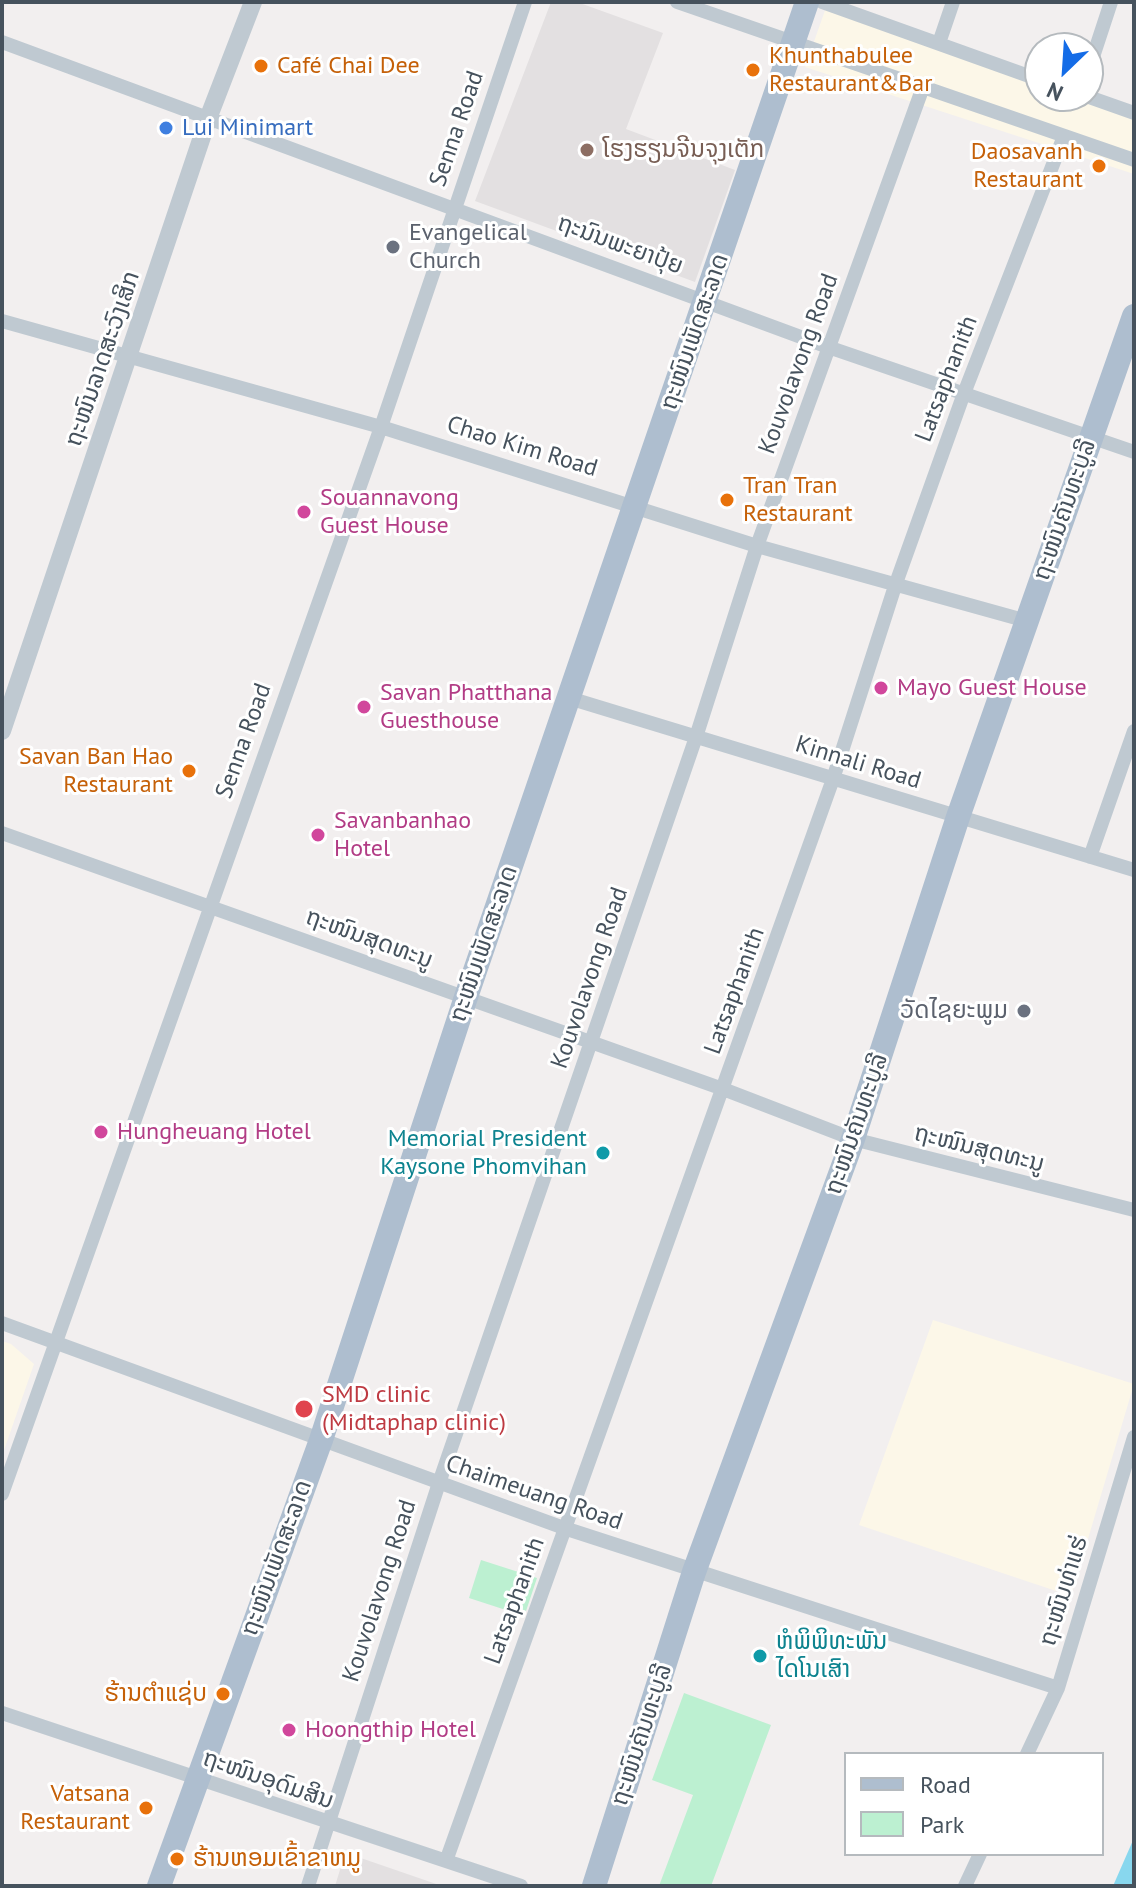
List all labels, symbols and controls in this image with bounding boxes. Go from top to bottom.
north arrow [1024,32,1104,112]
place label: Khunthabulee Restaurant&Bar [769,42,932,98]
place label: Café Chai Dee [277,52,420,80]
marker: Café Chai Dee [252,57,270,75]
marker: Khunthabulee Restaurant&Bar [744,61,762,79]
street label: Senna Road [424,67,490,191]
text: N [1042,76,1067,108]
place label: Lui Minimart [182,114,313,142]
marker: Lui Minimart [157,119,175,137]
place label: ໂຮງຮຽນຈີນຈຸງເຕັກ [603,136,764,164]
place label: Daosavanh Restaurant [971,138,1083,194]
marker: ໂຮງຮຽນຈີນຈຸງເຕັກ [578,141,596,159]
marker: Daosavanh Restaurant [1090,157,1108,175]
street label: ຖະນົນພະຍາປຸ້ຍ [553,209,687,281]
place label: Evangelical Church [409,219,527,275]
marker: Evangelical Church [384,238,402,256]
street label: ຖະໜົນເພັດສະລາດ [655,250,735,414]
street label: ຖະໜົນລາດສະວົງເສິກ [59,268,147,450]
street label: Kouvolavong Road [753,270,845,458]
street label: Latsaphanith [910,312,984,446]
street label: Chao Kim Road [443,410,601,484]
street label: ຖະໜົນຄັນທະບູລີ [1027,436,1103,584]
place label: Tran Tran Restaurant [743,472,853,528]
place label: Souannavong Guest House [320,484,459,540]
marker: Tran Tran Restaurant [718,491,736,509]
marker: Souannavong Guest House [295,503,313,521]
place label: Mayo Guest House [897,674,1087,702]
place label: Savan Phatthana Guesthouse [380,679,552,735]
marker: Mayo Guest House [872,679,890,697]
street label: Senna Road [210,680,278,802]
marker: Savan Phatthana Guesthouse [355,698,373,716]
street label: Kinnali Road [792,730,924,796]
place label: Savan Ban Hao Restaurant [19,743,173,799]
marker: Savan Ban Hao Restaurant [180,762,198,780]
place label: Savanbanhao Hotel [334,807,471,863]
marker: Savanbanhao Hotel [309,826,327,844]
street label: ຖະໜົນເພັດສະລາດ [444,862,524,1026]
street label: Kouvolavong Road [545,884,635,1072]
street label: ຖະໜົນສຸດທະນູ [301,903,437,975]
street label: Latsaphanith [699,924,771,1058]
place label: ວັດໄຊຍະພູມ [900,997,1008,1025]
marker: ວັດໄຊຍະພູມ [1015,1002,1033,1020]
street label: ຖະໜົນຄັນທະບູລີ [819,1050,895,1198]
place label: Hungheuang Hotel [117,1118,311,1146]
street label: ຖະໜົນສຸດທະນູ [911,1119,1047,1179]
marker: Hungheuang Hotel [92,1123,110,1141]
place label: Memorial President Kaysone Phomvihan [380,1125,587,1181]
marker: Memorial President Kaysone Phomvihan [594,1144,612,1162]
place label: SMD clinic (Midtaphap clinic) [322,1381,506,1437]
marker: SMD clinic (Midtaphap clinic) [293,1398,315,1420]
street label: Chaimeuang Road [442,1449,626,1537]
street label: ຖະໜົນເພັດສະລາດ [236,1476,318,1640]
street label: Kouvolavong Road [337,1496,423,1686]
street label: ຖະໜົນທ່າແຮ່ [1034,1532,1094,1650]
street label: Latsaphanith [479,1534,551,1668]
place label: ຫໍພິພິທະພັນ ໄດໂນເສົາ [776,1628,887,1684]
marker: ຫໍພິພິທະພັນ ໄດໂນເສົາ [751,1647,769,1665]
street label: ຖະໜົນຄັນທະບູລີ [606,1660,678,1810]
place label: ຮ້ານຕຳແຊ່ບ [105,1680,207,1708]
marker: ຮ້ານຕຳແຊ່ບ [214,1685,232,1703]
place label: Hoongthip Hotel [305,1716,476,1744]
marker: Hoongthip Hotel [280,1721,298,1739]
street label: ຖະໜົນອຸດົມສິນ [199,1744,337,1816]
legend [844,1752,1104,1856]
text: Road [920,1769,971,1800]
place label: Vatsana Restaurant [20,1780,130,1836]
marker: Vatsana Restaurant [137,1799,155,1817]
text: Park [920,1809,964,1840]
place label: ຮ້ານຫອມເຂົ້າຂາຫມູ [193,1845,361,1873]
marker: ຮ້ານຫອມເຂົ້າຂາຫມູ [168,1850,186,1868]

